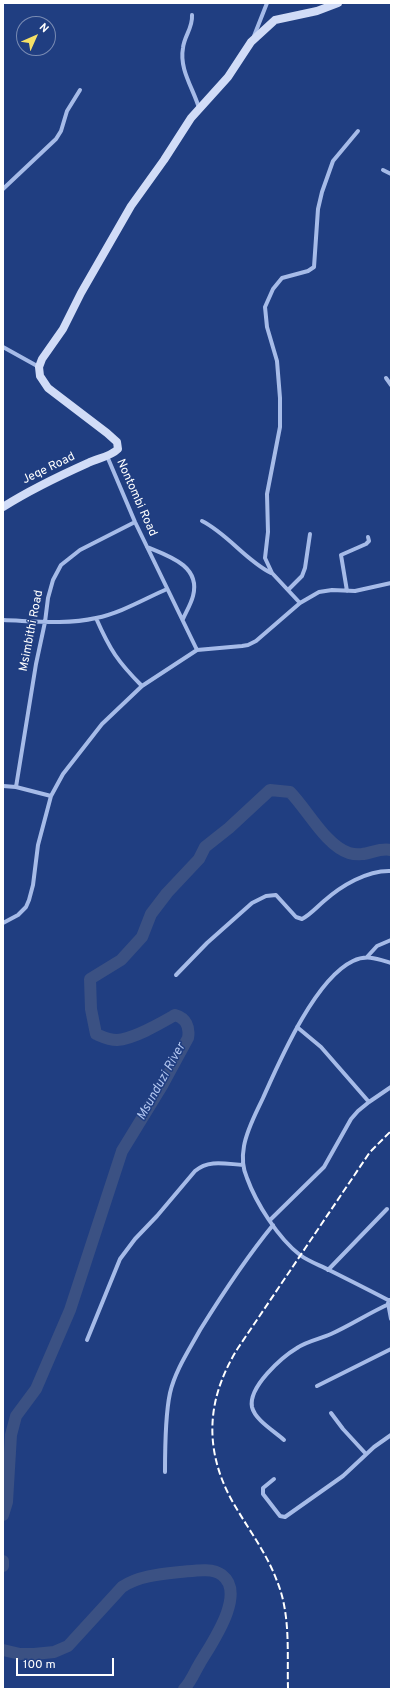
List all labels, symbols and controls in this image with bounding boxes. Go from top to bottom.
north arrow [16,16,56,56]
text: N [36,20,52,36]
street label: Jeqe Road [20,450,78,488]
street label: Nontombi Road [112,457,160,539]
street label: Msimbithi Road [17,589,47,673]
water label: Msunduzi River [134,1041,190,1123]
scale bar [18,1650,116,1676]
text: 100 m [23,1657,56,1673]

